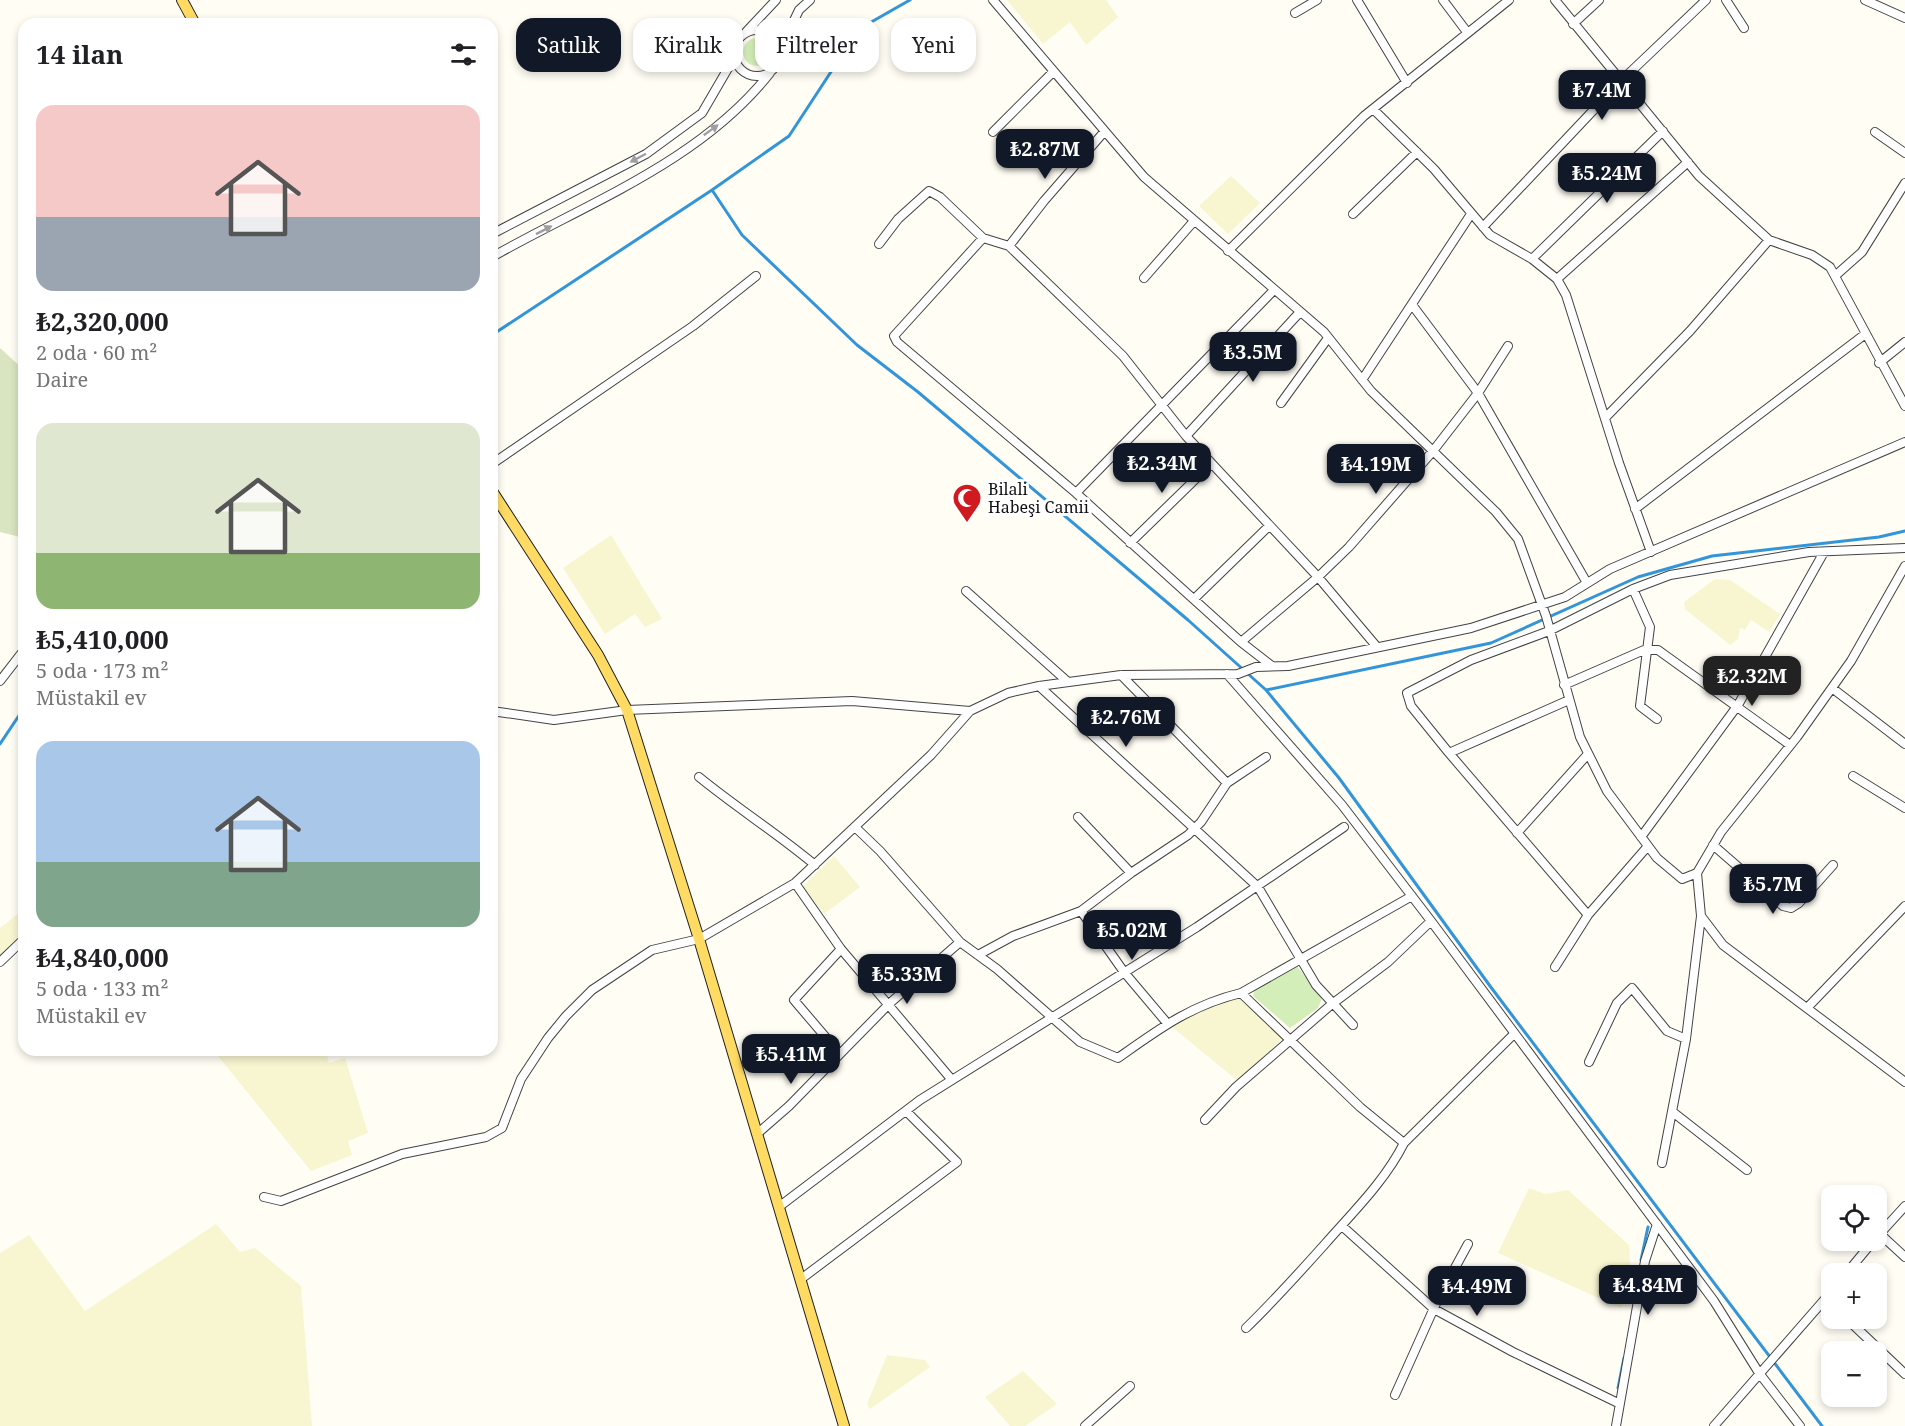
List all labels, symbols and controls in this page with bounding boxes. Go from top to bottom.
chip: Satılık [516,18,621,72]
chip: Kiralık [633,18,743,72]
chip: Filtreler [755,18,879,72]
chip: Yeni [891,18,976,72]
text: 14 ilan [36,36,123,72]
icon: filters [447,38,480,71]
pin: ₺7.4M [1560,70,1644,121]
text: ₺7.4M [1573,76,1631,103]
one-way arrow [702,124,718,136]
pin: ₺2.87M [996,129,1094,180]
text: ₺2.87M [1010,135,1080,162]
icon: home [204,144,312,252]
one-way arrow [629,153,646,163]
pin: ₺5.24M [1558,153,1656,204]
text: ₺5.24M [1572,159,1642,186]
one-way arrow [535,225,552,235]
text: ₺2,320,000 [36,303,169,339]
pin: ₺3.5M [1211,332,1295,383]
text: ₺3.5M [1224,338,1282,365]
text: 2 oda · 60 m² [36,339,157,366]
text: Daire [36,366,88,393]
pin: ₺2.34M [1113,443,1211,494]
pin: ₺4.19M [1327,444,1425,495]
text: ₺2.34M [1127,449,1197,476]
text: ₺4.19M [1341,450,1411,477]
icon: home [204,462,312,570]
place label: Bilali Habeşi Camii [988,478,1089,518]
mosque icon: Bilali Habeşi Camii [951,482,983,524]
text: ₺5,410,000 [36,621,169,657]
pin: ₺2.32M [1703,656,1801,707]
text: 5 oda · 173 m² [36,657,169,684]
text: ₺2.32M [1717,662,1787,689]
text: Müstakil ev [36,684,147,711]
pin: ₺2.76M [1077,697,1175,748]
text: ₺2.76M [1091,703,1161,730]
icon: home [204,780,312,888]
pin: ₺5.7M [1731,864,1815,915]
text: ₺5.7M [1744,870,1802,897]
pin: ₺5.02M [1083,910,1181,961]
text: ₺5.02M [1097,916,1167,943]
text: ₺4,840,000 [36,939,169,975]
pin: ₺5.33M [858,954,956,1005]
text: ₺5.33M [872,960,942,987]
text: 5 oda · 133 m² [36,975,169,1002]
text: Müstakil ev [36,1002,147,1029]
pin: ₺5.41M [742,1034,840,1085]
text: ₺5.41M [756,1040,826,1067]
map controls [1821,1185,1887,1407]
button: locate [1821,1185,1887,1251]
button: + [1821,1263,1887,1329]
pin: ₺4.84M [1599,1265,1697,1316]
pin: ₺4.49M [1428,1266,1526,1317]
text: ₺4.84M [1613,1271,1683,1298]
text: ₺4.49M [1442,1272,1512,1299]
button: − [1821,1341,1887,1407]

